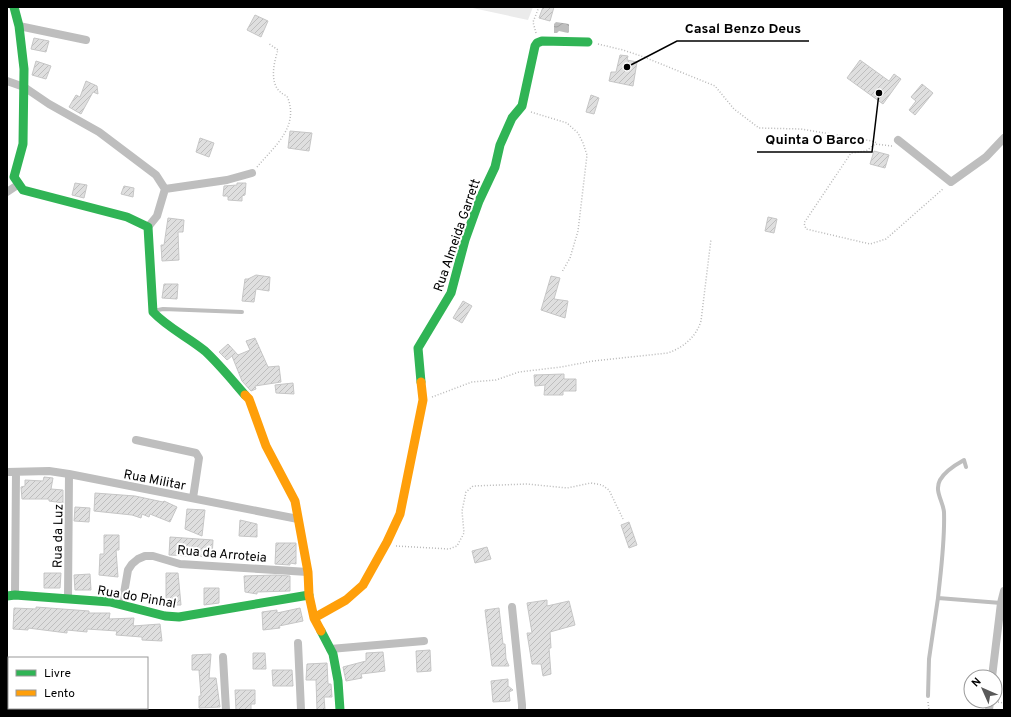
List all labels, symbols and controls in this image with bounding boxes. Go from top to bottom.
callout: Casal Benzo Deus [677,15,809,41]
text: Casal Benzo Deus [685,21,801,38]
callout: Quinta O Barco [757,126,872,152]
text: Quinta O Barco [765,132,865,149]
street label: Rua Almeida Garrett [431,177,485,294]
street label: Rua Militar [122,467,187,495]
street label: Rua da Luz [50,504,68,568]
street label: Rua da Arroteia [176,543,267,567]
street label: Rua do Pinhal [96,583,177,613]
legend [8,657,148,709]
text: Livre [44,666,71,682]
north arrow [963,669,1003,709]
text: N [969,675,984,690]
text: Lento [44,686,75,702]

